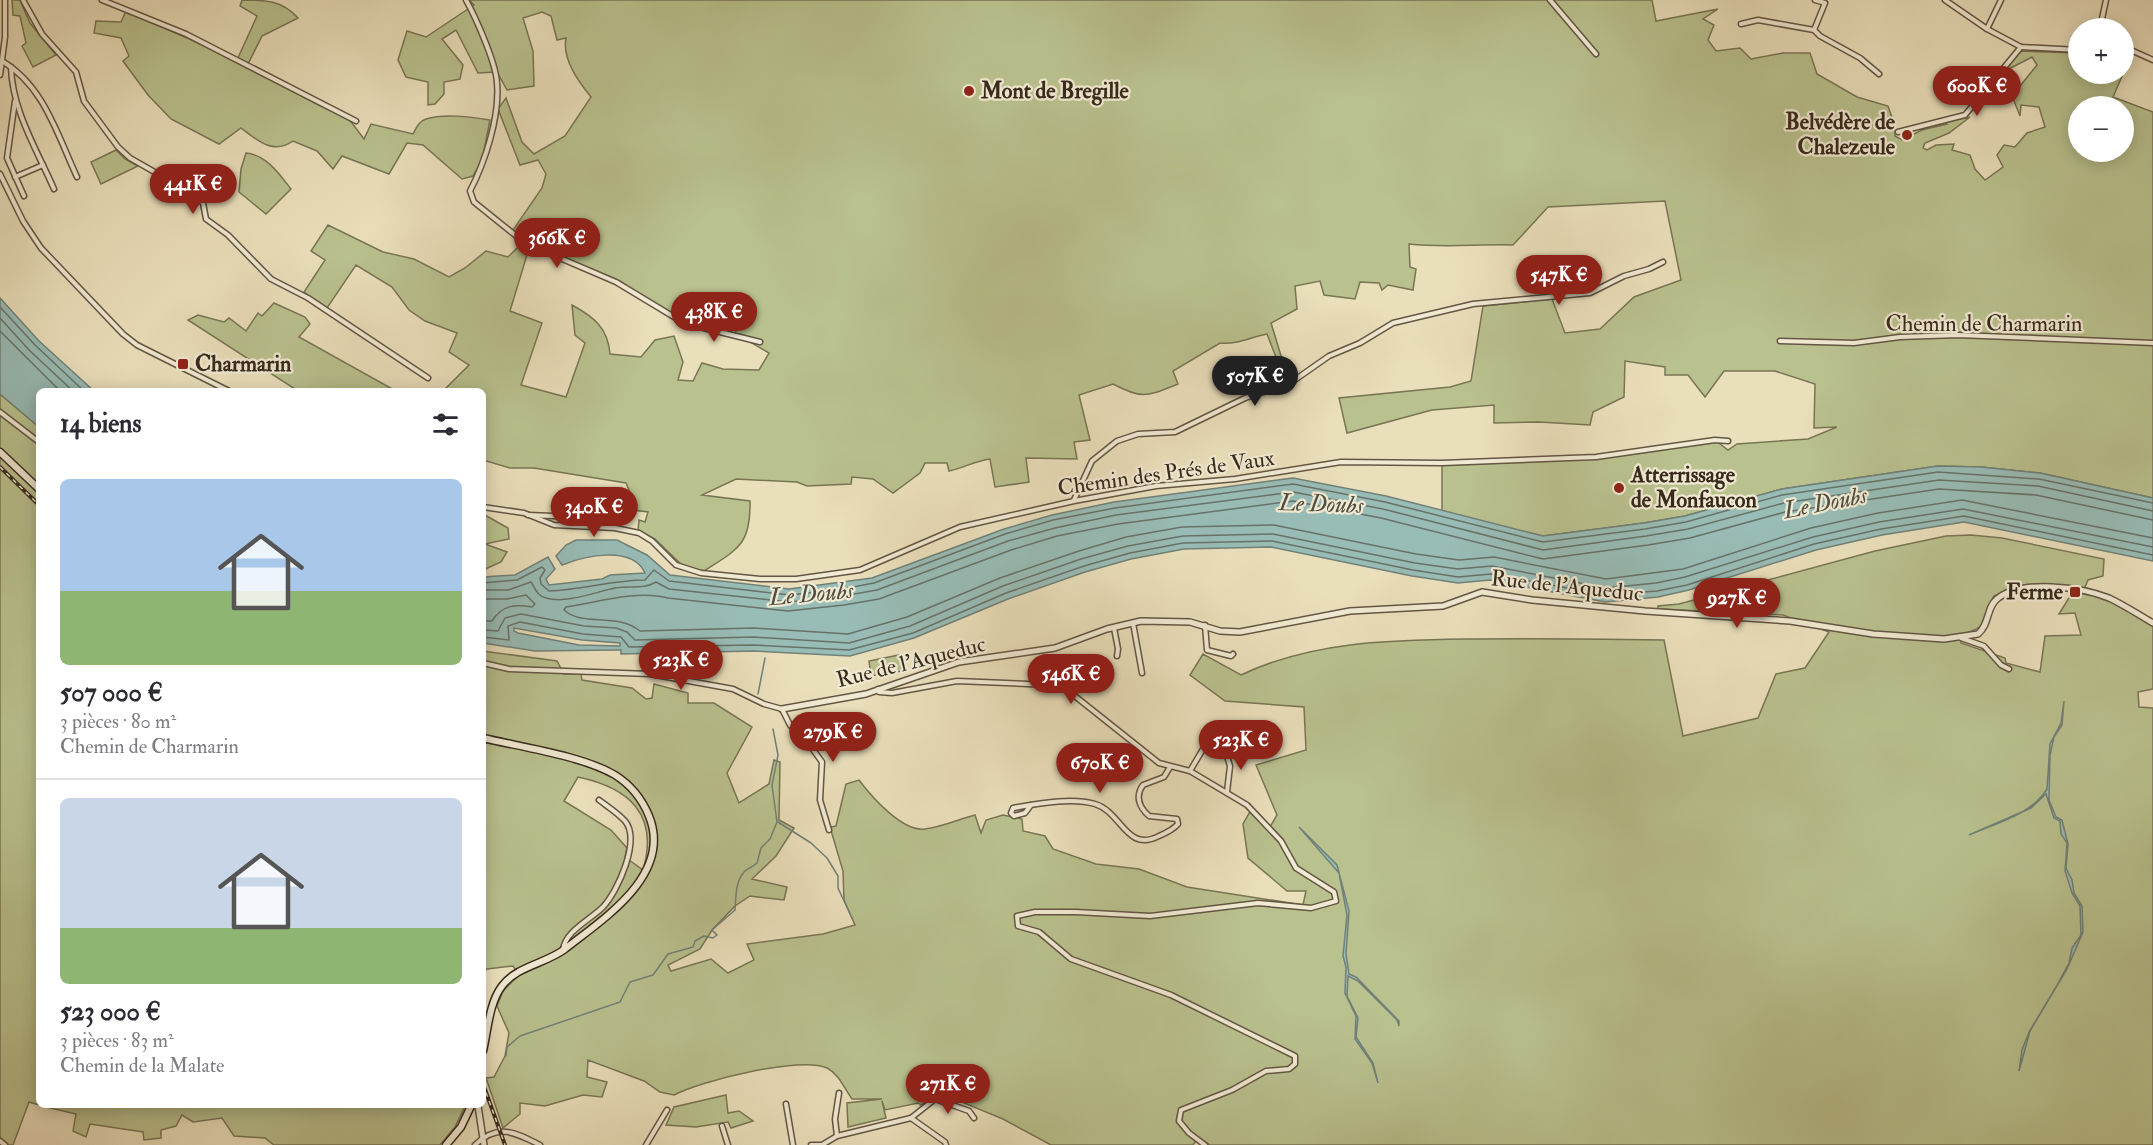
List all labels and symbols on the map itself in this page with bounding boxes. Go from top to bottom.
pin: 600K € [1928,66,2026,117]
place label: Mont de Bregille [980,77,1130,106]
marker: Mont de Bregille [962,84,976,98]
place label: Belvédère de Chalezeule [1785,108,1896,161]
marker: Belvédère de Chalezeule [1900,128,1914,142]
pin: 441K € [144,164,242,215]
pin: 366K € [508,218,606,269]
pin: 547K € [1510,255,1608,306]
pin: 438K € [665,292,763,343]
street label: Chemin de Charmarin [1886,310,2082,338]
place label: Charmarin [195,350,292,378]
pin: 507K € [1206,356,1304,407]
marker: Charmarin [176,357,190,371]
street label: Chemin des Prés de Vaux [1056,444,1276,502]
place label: Atterrissage de Monfaucon [1630,461,1757,514]
water label: Le Doubs [1780,480,1870,526]
marker: Atterrissage de Monfaucon [1612,481,1626,495]
pin: 340K € [545,487,643,538]
water label: Le Doubs [1277,487,1364,521]
street label: Rue de l'Aqueduc [1490,564,1645,608]
water label: Le Doubs [766,575,855,613]
pin: 927K € [1688,578,1786,629]
place label: Ferme [2006,578,2064,606]
marker: Ferme [2068,585,2082,599]
street label: Rue de l'Aqueduc [833,630,989,694]
pin: 523K € [632,640,730,691]
pin: 546K € [1022,654,1120,705]
pin: 279K € [784,712,882,763]
pin: 523K € [1192,720,1290,771]
pin: 670K € [1051,743,1149,794]
pin: 271K € [899,1064,997,1115]

